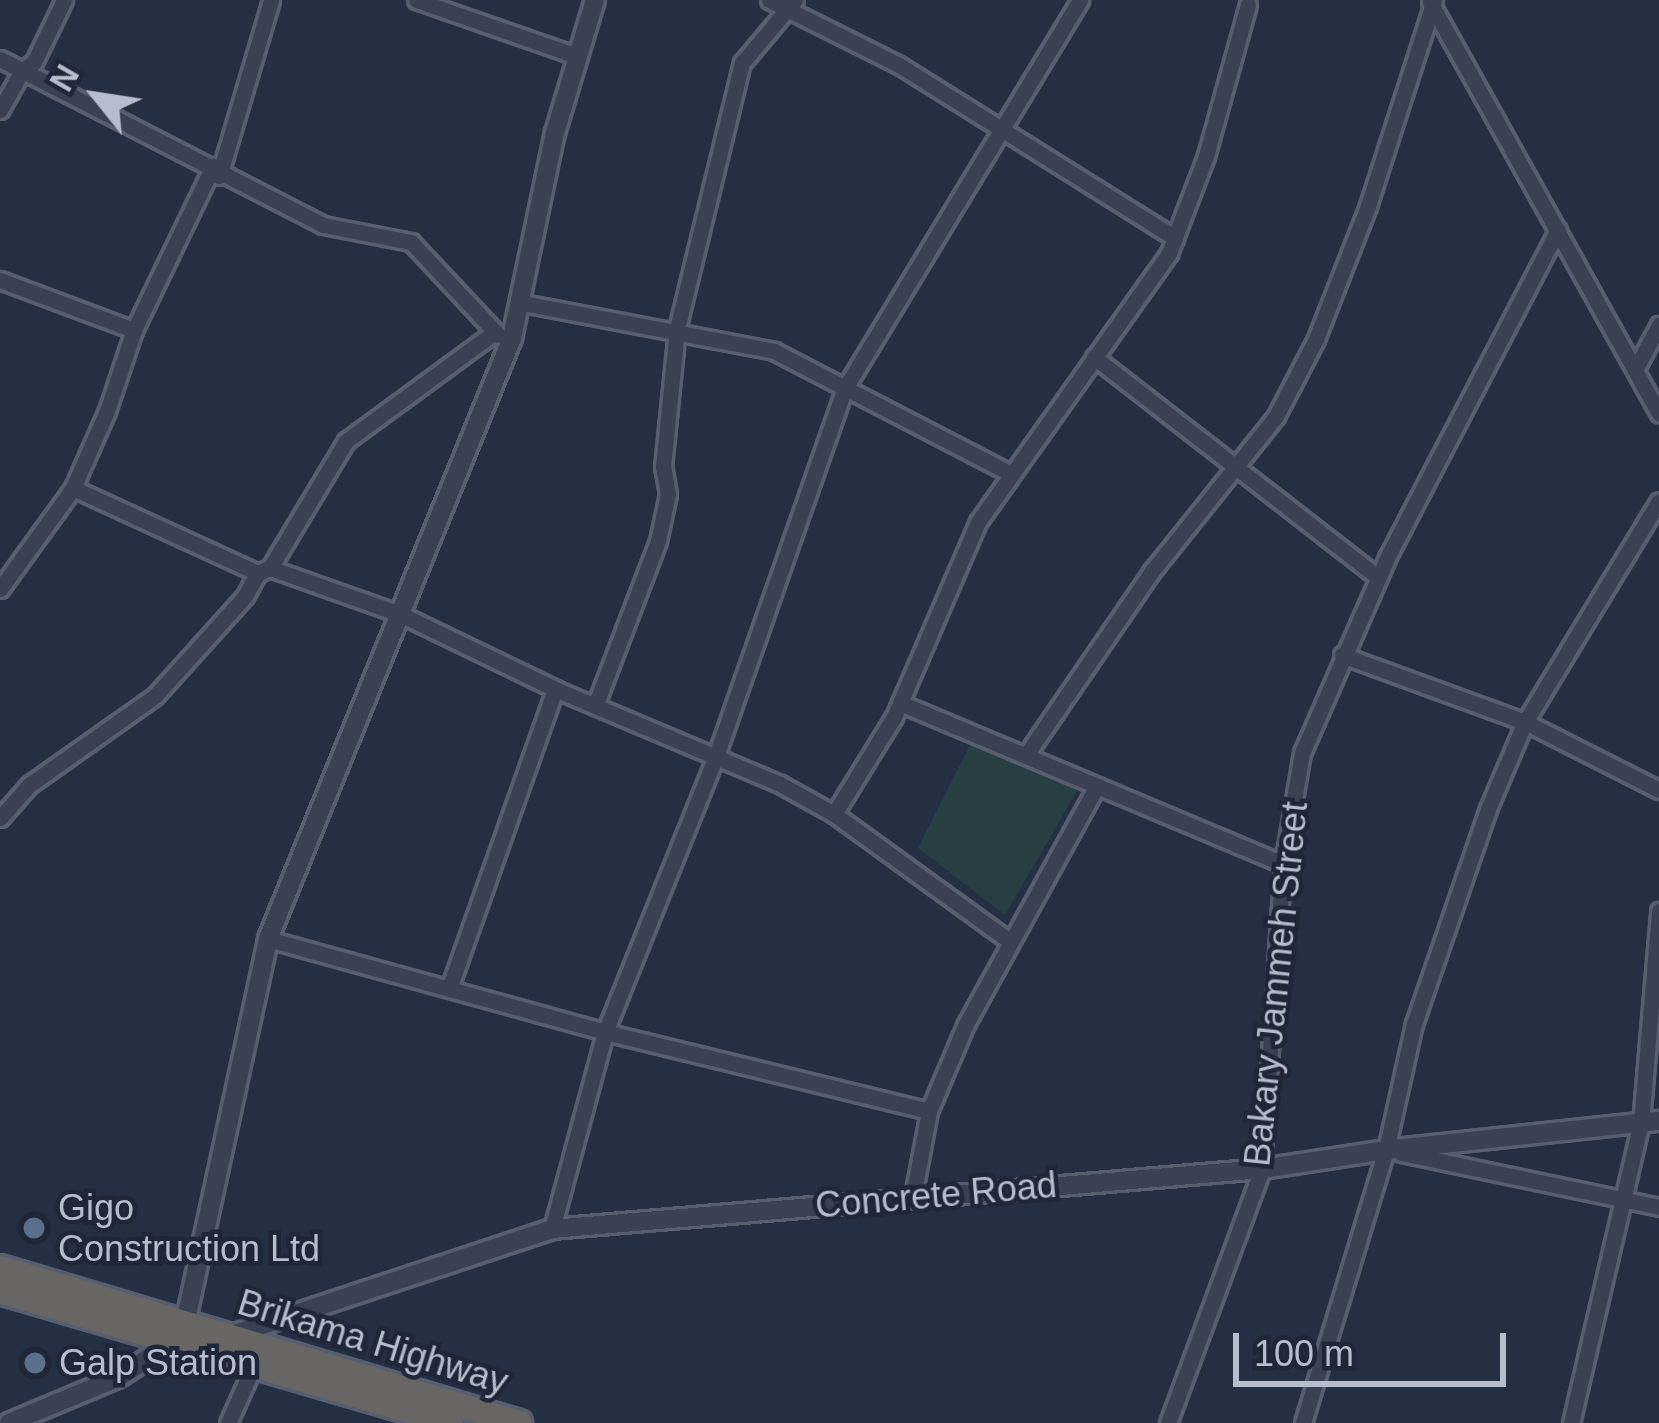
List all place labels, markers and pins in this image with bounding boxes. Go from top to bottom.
place label: Gigo Construction Ltd [58,1185,320,1270]
marker: Gigo Construction Ltd [21,1215,47,1241]
place label: Galp Station [59,1341,257,1385]
marker: Galp Station [22,1350,48,1376]

